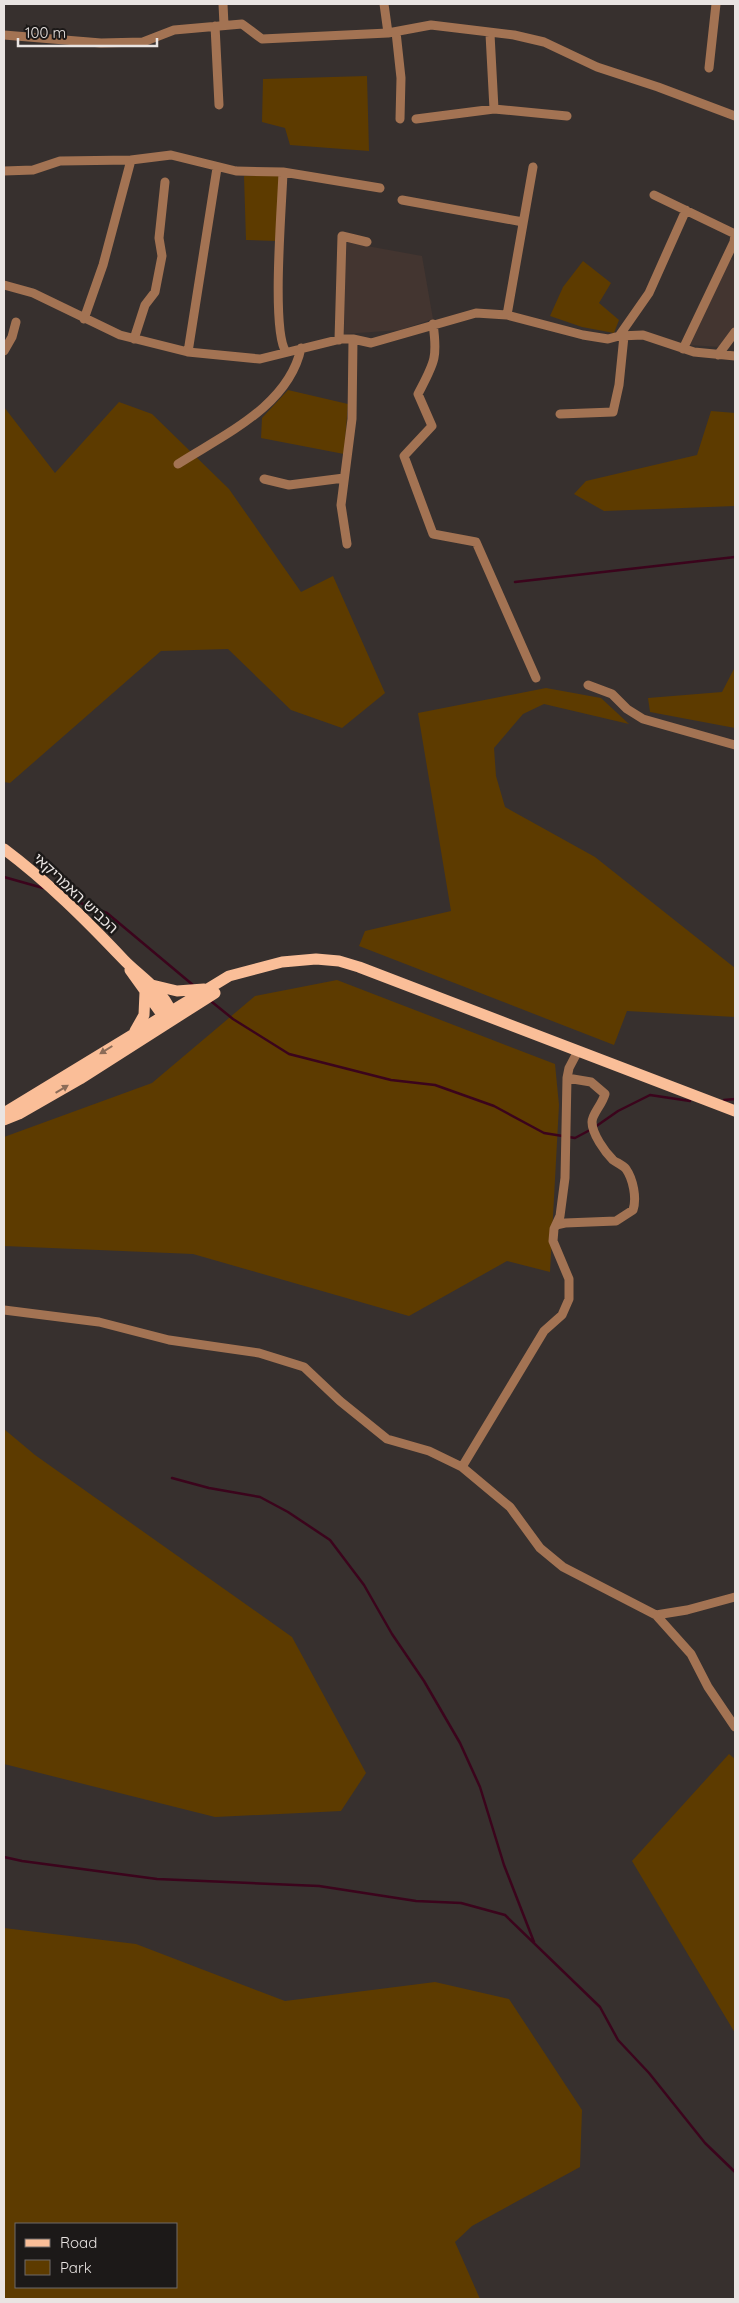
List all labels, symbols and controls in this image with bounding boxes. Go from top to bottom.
scale bar [18,15,156,47]
text: 100 m [25,23,66,42]
street label: הכביש האמריקאי [30,849,122,937]
one-way arrow [99,1046,113,1055]
one-way arrow [56,1085,69,1094]
legend [15,2223,178,2288]
text: Road [60,2233,97,2252]
text: Park [60,2258,92,2277]

